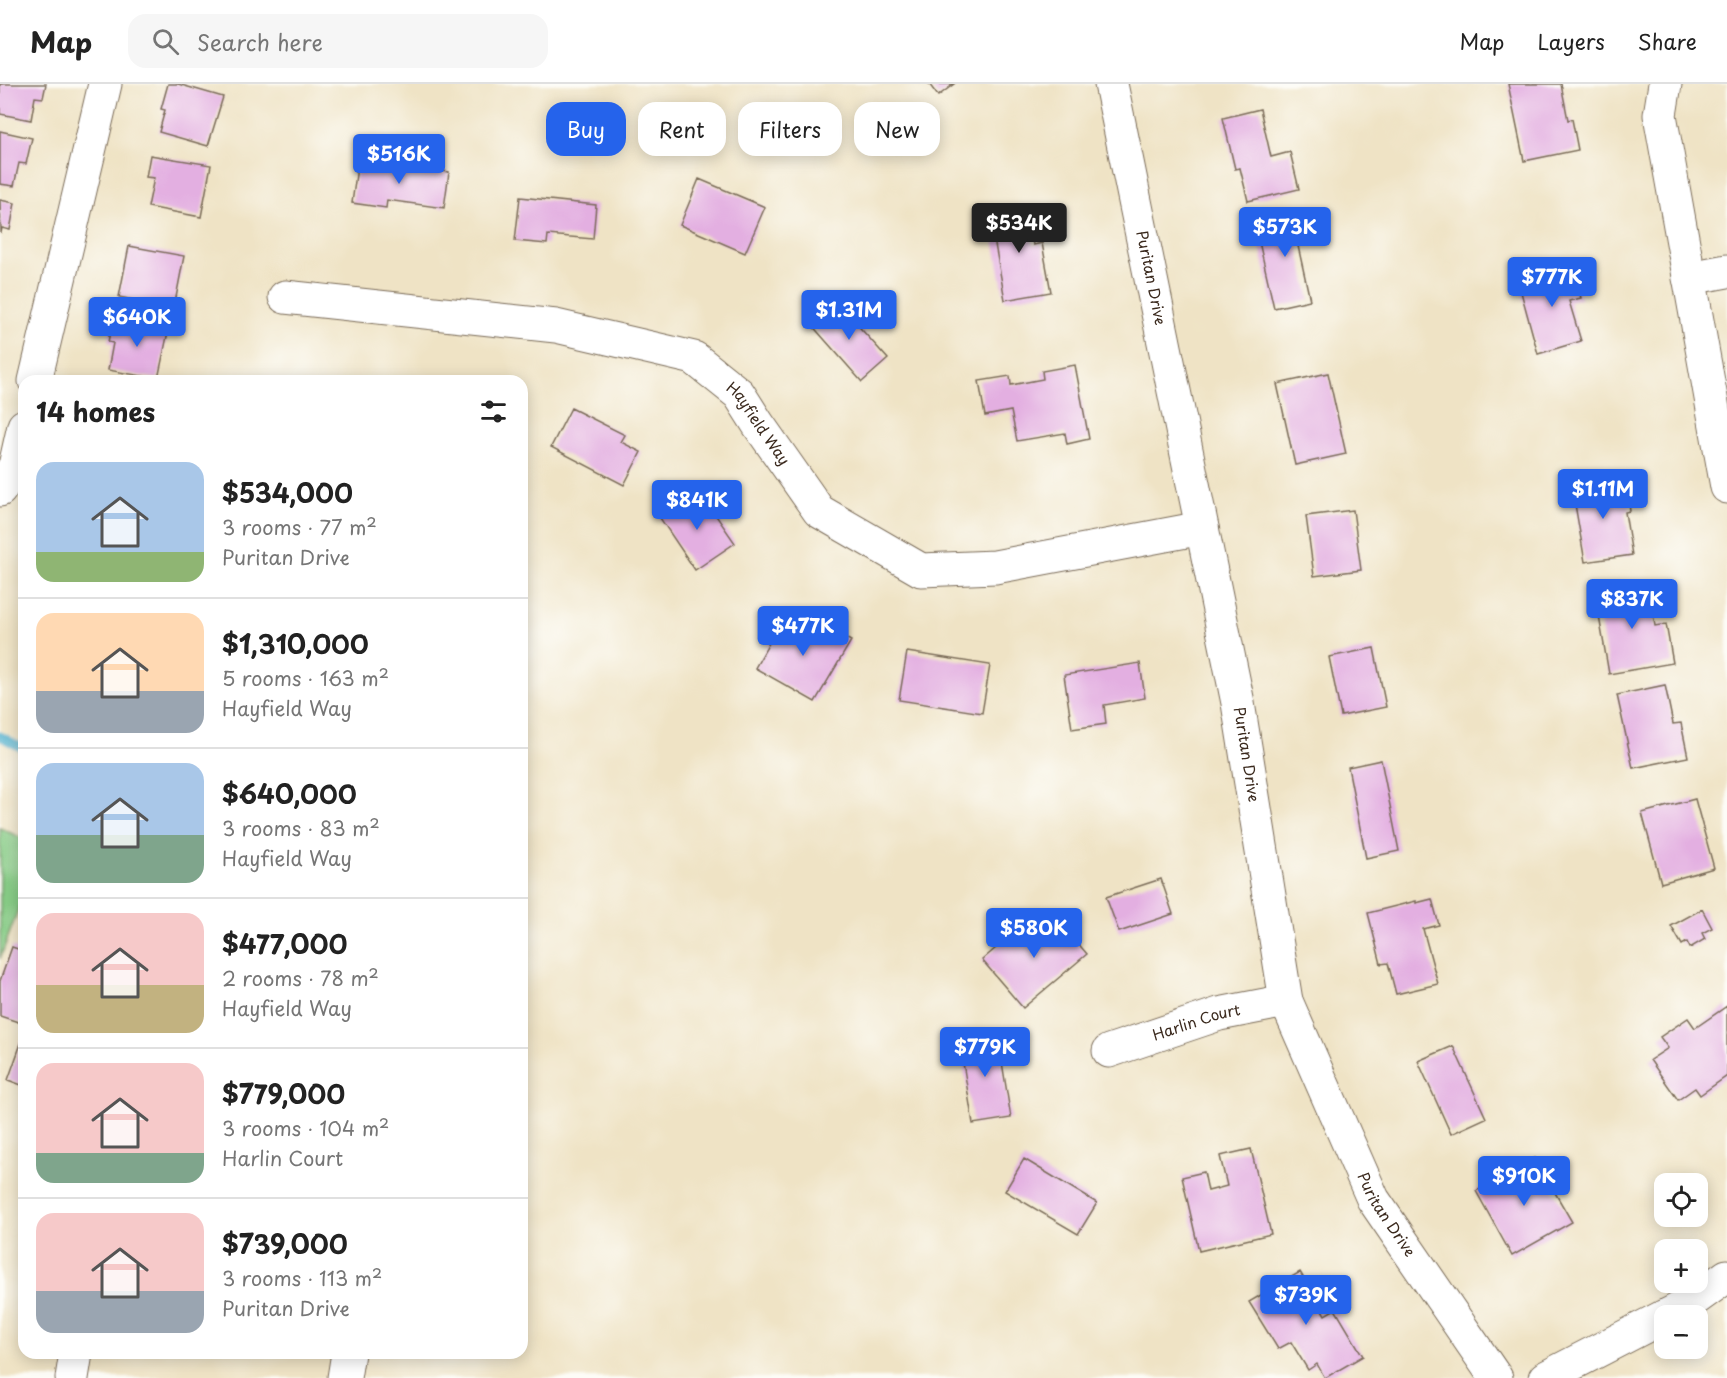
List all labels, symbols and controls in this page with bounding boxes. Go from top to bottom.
search box [128,14,548,68]
text: Map [30,20,92,63]
icon: search [149,25,182,58]
text: Search here [197,25,323,58]
text: Map [1460,25,1504,57]
text: Layers [1537,25,1605,57]
text: Share [1638,25,1697,57]
chip: Buy [546,102,626,156]
chip: Rent [638,102,726,156]
chip: Filters [738,102,842,156]
chip: New [854,102,940,156]
pin: $516K [357,134,441,185]
text: $516K [367,138,431,168]
pin: $534K [977,203,1061,254]
text: $534K [986,207,1052,237]
pin: $573K [1243,207,1327,258]
text: $573K [1253,211,1317,241]
street label: Puritan Drive [1131,228,1173,327]
pin: $777K [1510,257,1594,308]
text: $777K [1522,261,1582,291]
pin: $1.31M [800,290,898,341]
text: $1.31M [815,294,883,324]
pin: $640K [95,297,179,348]
text: $640K [103,301,171,331]
street label: Hayfield Way [722,375,796,469]
text: 14 homes [36,392,155,431]
icon: filters [477,395,510,428]
pin: $1.11M [1554,469,1652,520]
text: $534,000 [222,473,353,512]
text: $1.11M [1572,473,1634,503]
pin: $841K [655,480,739,531]
text: $841K [666,484,728,514]
icon: home [84,486,156,558]
text: 3 rooms · 77 m² [222,512,377,542]
text: Puritan Drive [222,542,350,572]
pin: $837K [1590,579,1674,630]
text: $837K [1600,583,1664,613]
pin: $477K [761,606,845,657]
text: $477K [772,610,834,640]
text: $1,310,000 [222,624,369,663]
icon: home [84,637,156,709]
text: 5 rooms · 163 m² [222,663,389,693]
text: Hayfield Way [222,693,352,723]
street label: Puritan Drive [1229,705,1267,803]
text: $640,000 [222,774,357,813]
icon: home [84,787,156,859]
text: 3 rooms · 83 m² [222,813,380,843]
text: Hayfield Way [222,843,352,873]
pin: $580K [992,908,1076,959]
text: $580K [1000,912,1068,942]
text: $477,000 [222,924,347,963]
icon: home [84,937,156,1009]
text: 2 rooms · 78 m² [222,963,379,993]
text: Hayfield Way [222,993,352,1023]
street label: Harlin Court [1149,997,1242,1046]
pin: $779K [943,1027,1027,1078]
text: $779K [954,1031,1016,1061]
text: $779,000 [222,1074,345,1113]
icon: home [84,1087,156,1159]
text: 3 rooms · 104 m² [222,1113,389,1143]
text: Harlin Court [222,1143,343,1173]
pin: $910K [1482,1156,1566,1207]
text: $910K [1492,1160,1556,1190]
street label: Puritan Drive [1353,1168,1422,1261]
map controls [1654,1173,1708,1359]
button: locate [1654,1173,1708,1227]
text: $739,000 [222,1224,348,1263]
icon: home [84,1237,156,1309]
button: + [1654,1239,1708,1293]
text: 3 rooms · 113 m² [222,1263,382,1293]
pin: $739K [1264,1275,1348,1326]
text: $739K [1274,1279,1338,1309]
text: Puritan Drive [222,1293,350,1323]
button: − [1654,1305,1708,1359]

